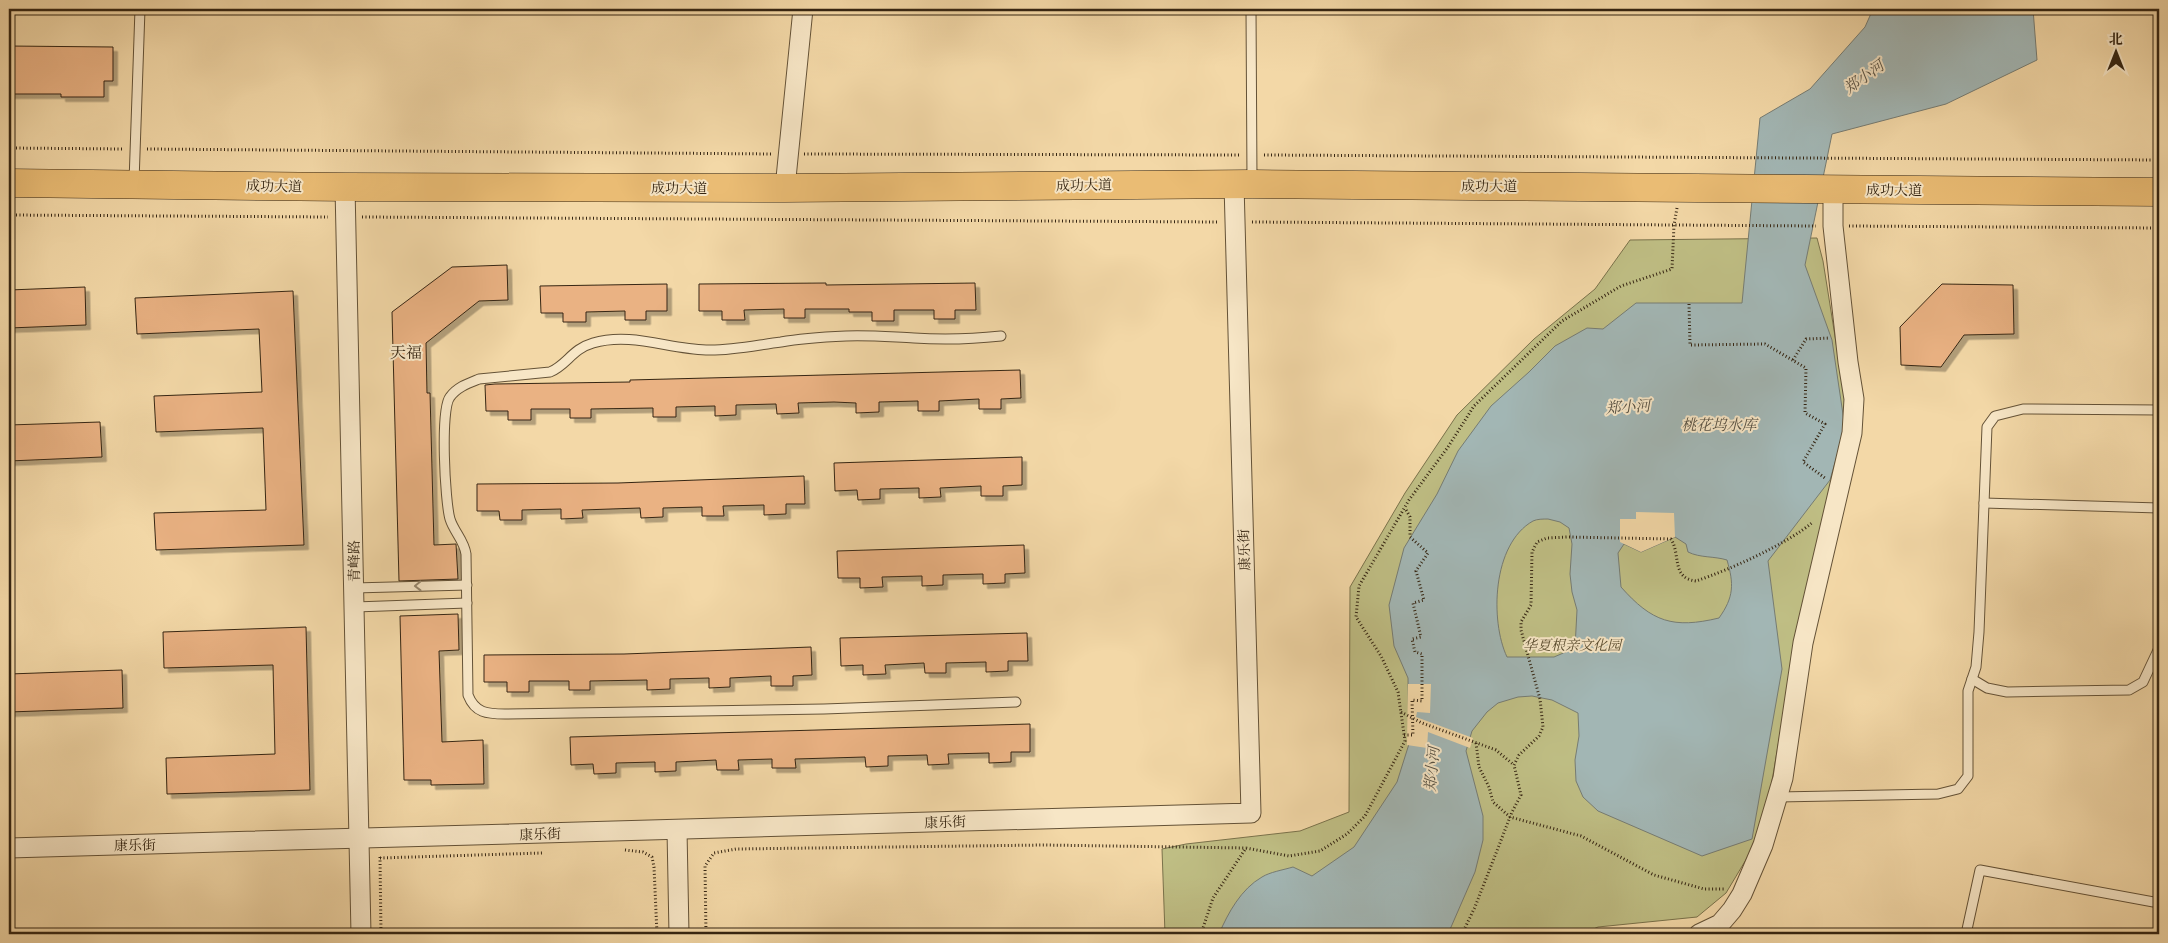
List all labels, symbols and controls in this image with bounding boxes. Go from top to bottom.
north arrow [2090,28,2140,78]
text: 北 [2109,31,2123,48]
water label: 郑小河 [1841,55,1890,98]
street label: 成功大道 [1056,177,1112,194]
street label: 成功大道 [246,178,302,195]
street label: 成功大道 [1461,178,1517,195]
street label: 成功大道 [651,180,707,197]
street label: 成功大道 [1866,182,1922,199]
district label: 天福 [390,343,422,362]
water label: 郑小河 [1605,396,1654,418]
water label: 桃花坞水库 [1681,416,1759,434]
street label: 康乐街 [1235,529,1254,571]
street label: 青峰路 [346,540,363,582]
one-way arrow [414,581,422,591]
park label: 华夏根亲文化园 [1523,637,1623,654]
water label: 郑小河 [1421,743,1443,792]
street label: 康乐街 [924,813,966,832]
street label: 康乐街 [519,825,561,844]
street label: 康乐街 [114,837,156,854]

